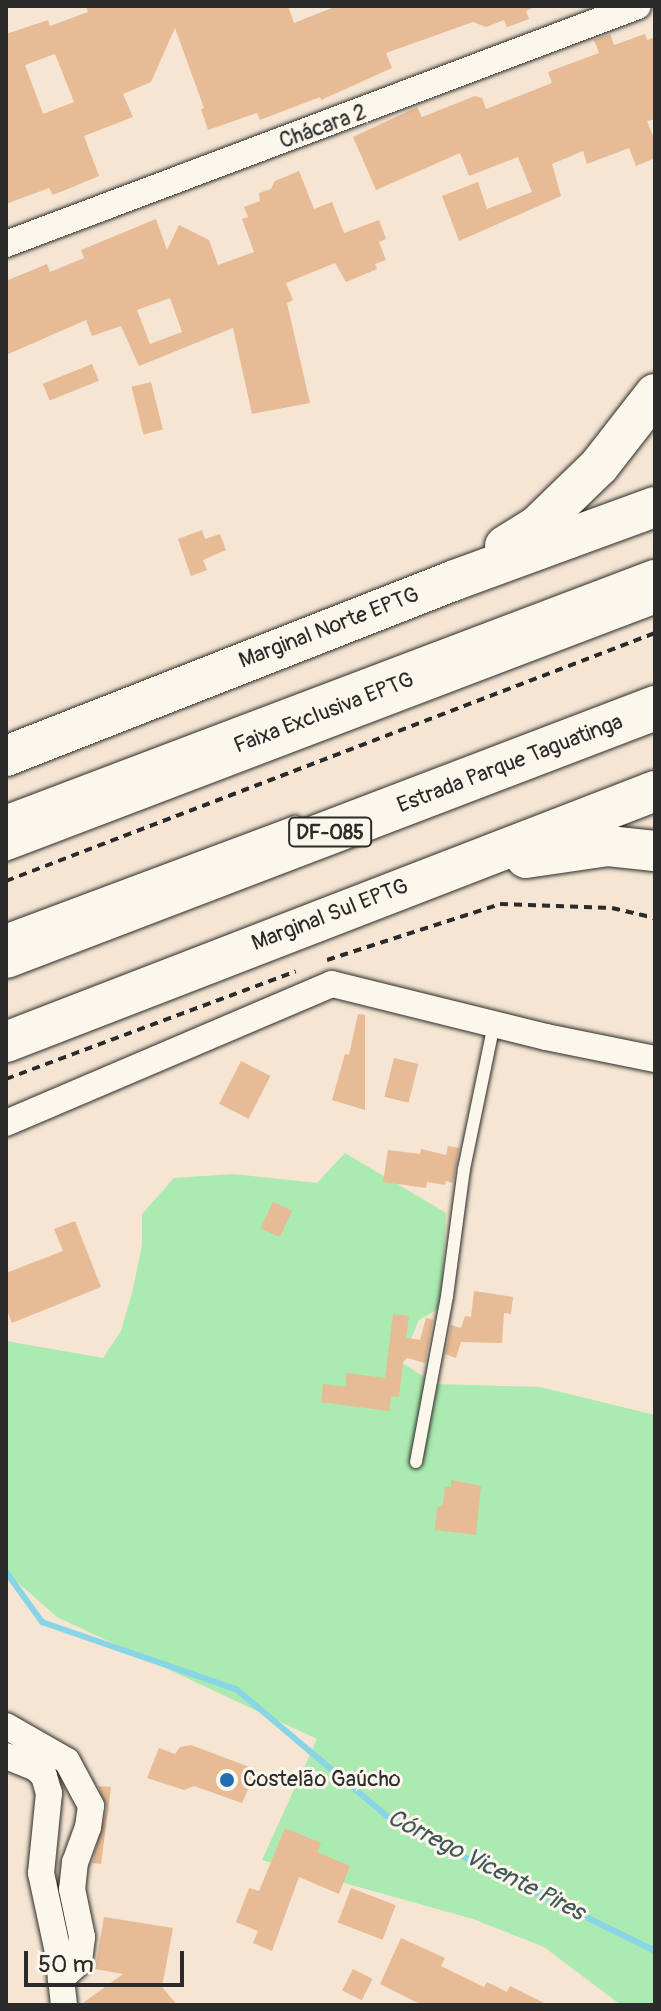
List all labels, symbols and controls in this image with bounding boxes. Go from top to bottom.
street label: Chácara 2 [276,99,370,155]
street label: Marginal Norte EPTG [235,581,423,675]
street label: Faixa Exclusiva EPTG [230,667,418,759]
street label: Estrada Parque Taguatinga [393,709,627,819]
road number: DF-085 [288,816,372,848]
street label: Marginal Sul EPTG [248,873,412,957]
place label: Costelão Gaúcho [243,1767,401,1793]
marker: Costelão Gaúcho [218,1771,236,1789]
water label: Córrego Vicente Pires [383,1803,589,1927]
scale bar [28,1935,188,1985]
text: 50 m [38,1950,94,1979]

